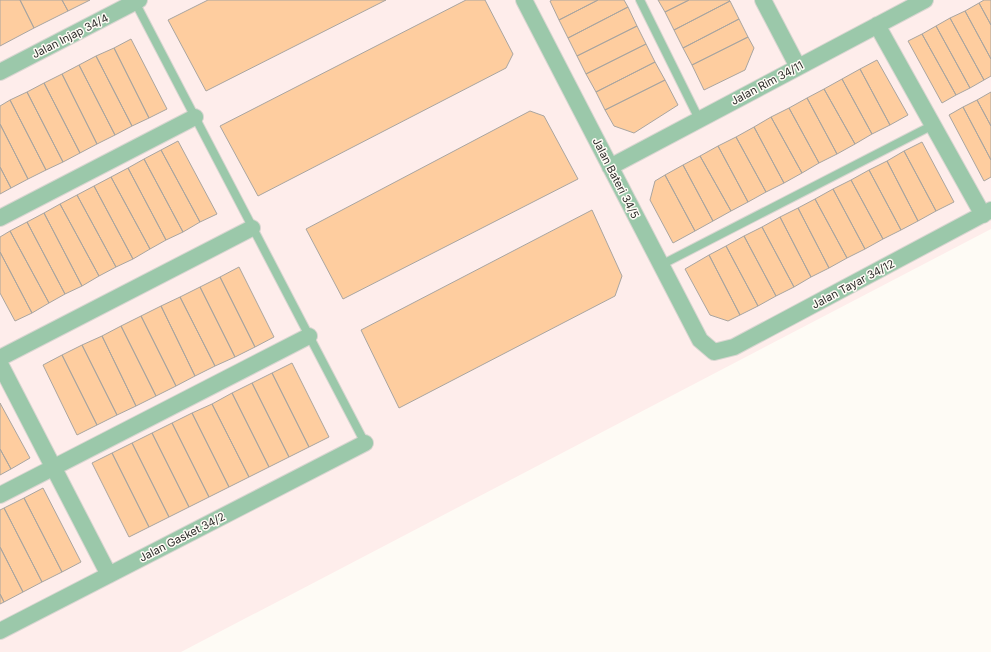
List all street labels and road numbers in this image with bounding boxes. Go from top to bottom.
street label: Jalan Injap 34/4 [29,11,111,61]
street label: Jalan Rim 34/11 [728,58,806,108]
street label: Jalan Bateri 34/5 [590,135,643,221]
street label: Jalan Tayar 34/12 [809,256,897,312]
street label: Jalan Gasket 34/2 [137,509,227,565]

